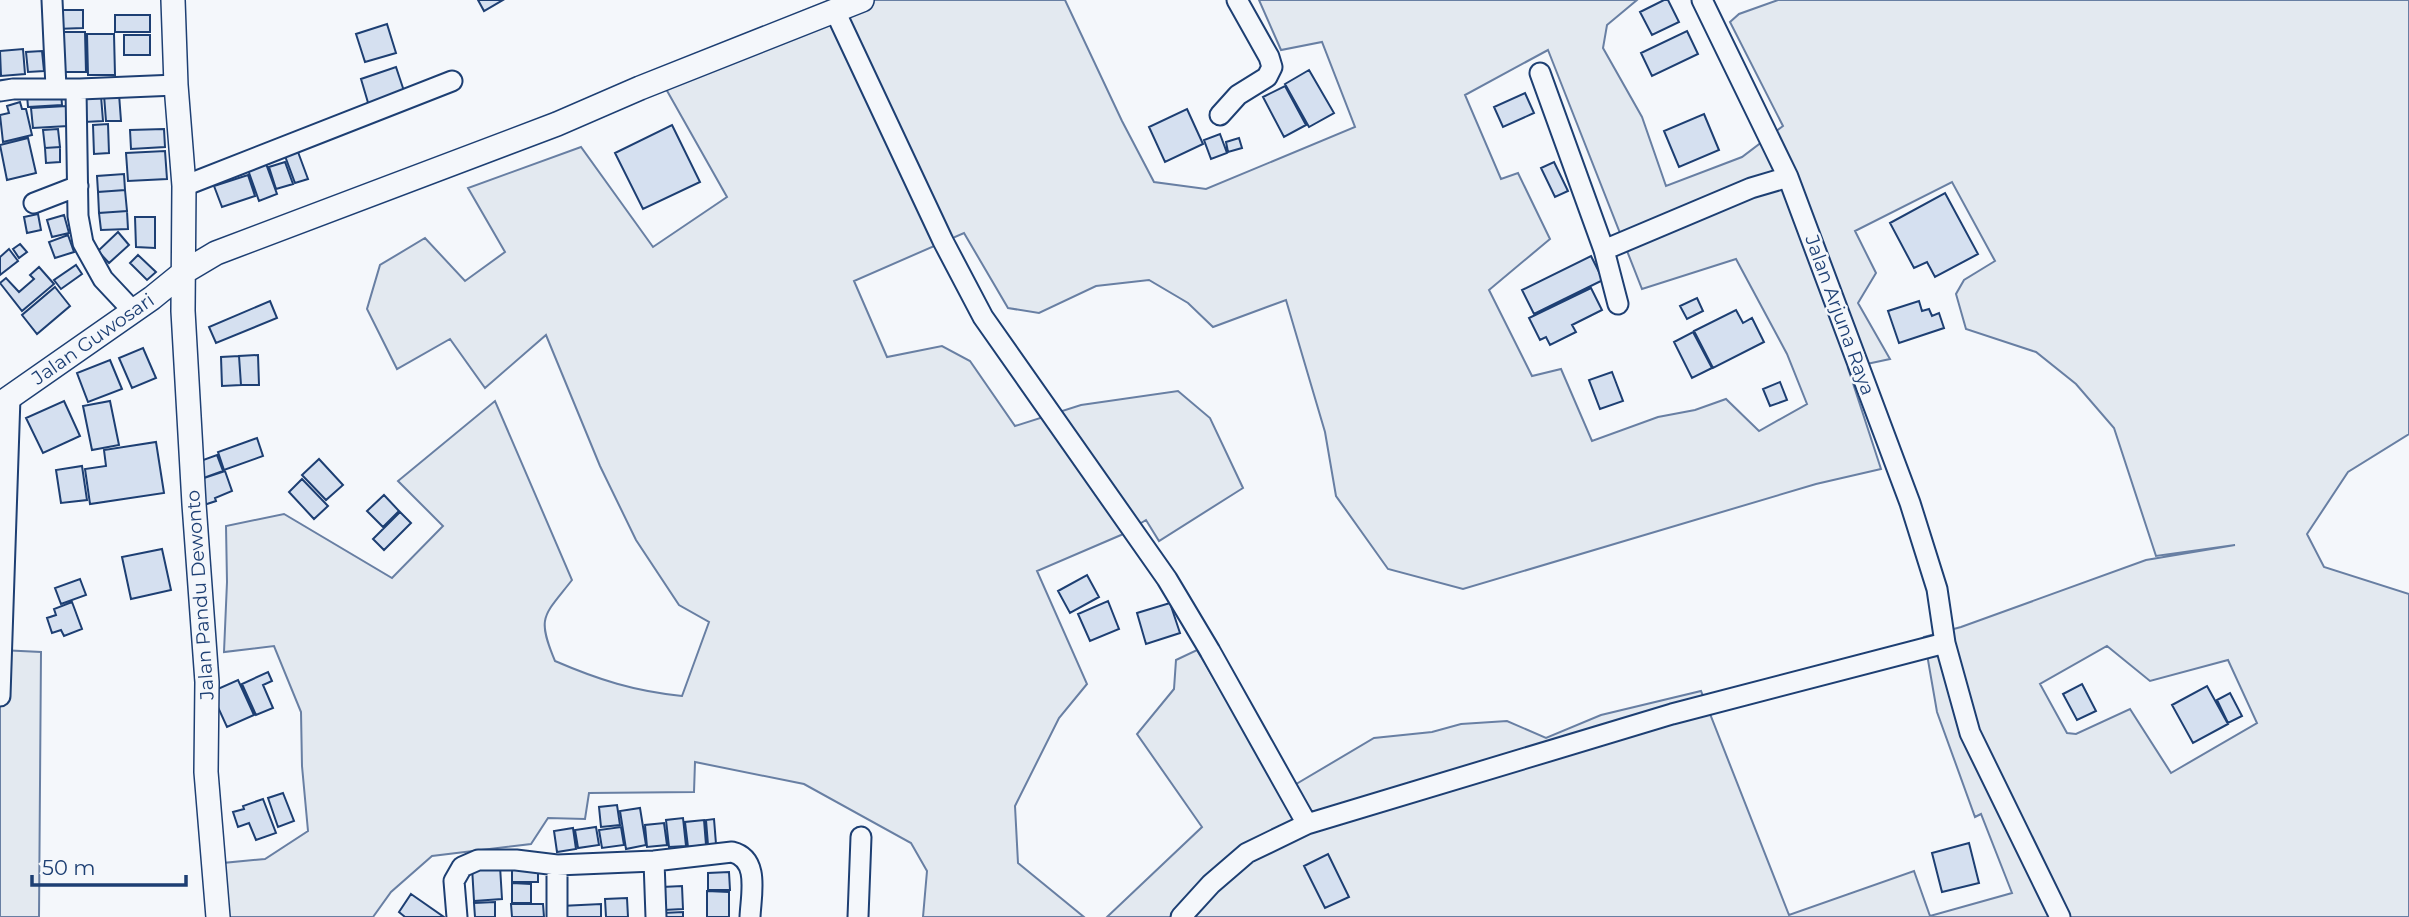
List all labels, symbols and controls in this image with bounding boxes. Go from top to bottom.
street label: Jalan Arjuna Raya [1800,231,1880,398]
street label: Jalan Guwosari [27,288,158,390]
street label: Jalan Pandu Dewonto [181,489,219,702]
scale bar [32,844,186,888]
text: 50 m [42,855,96,880]

